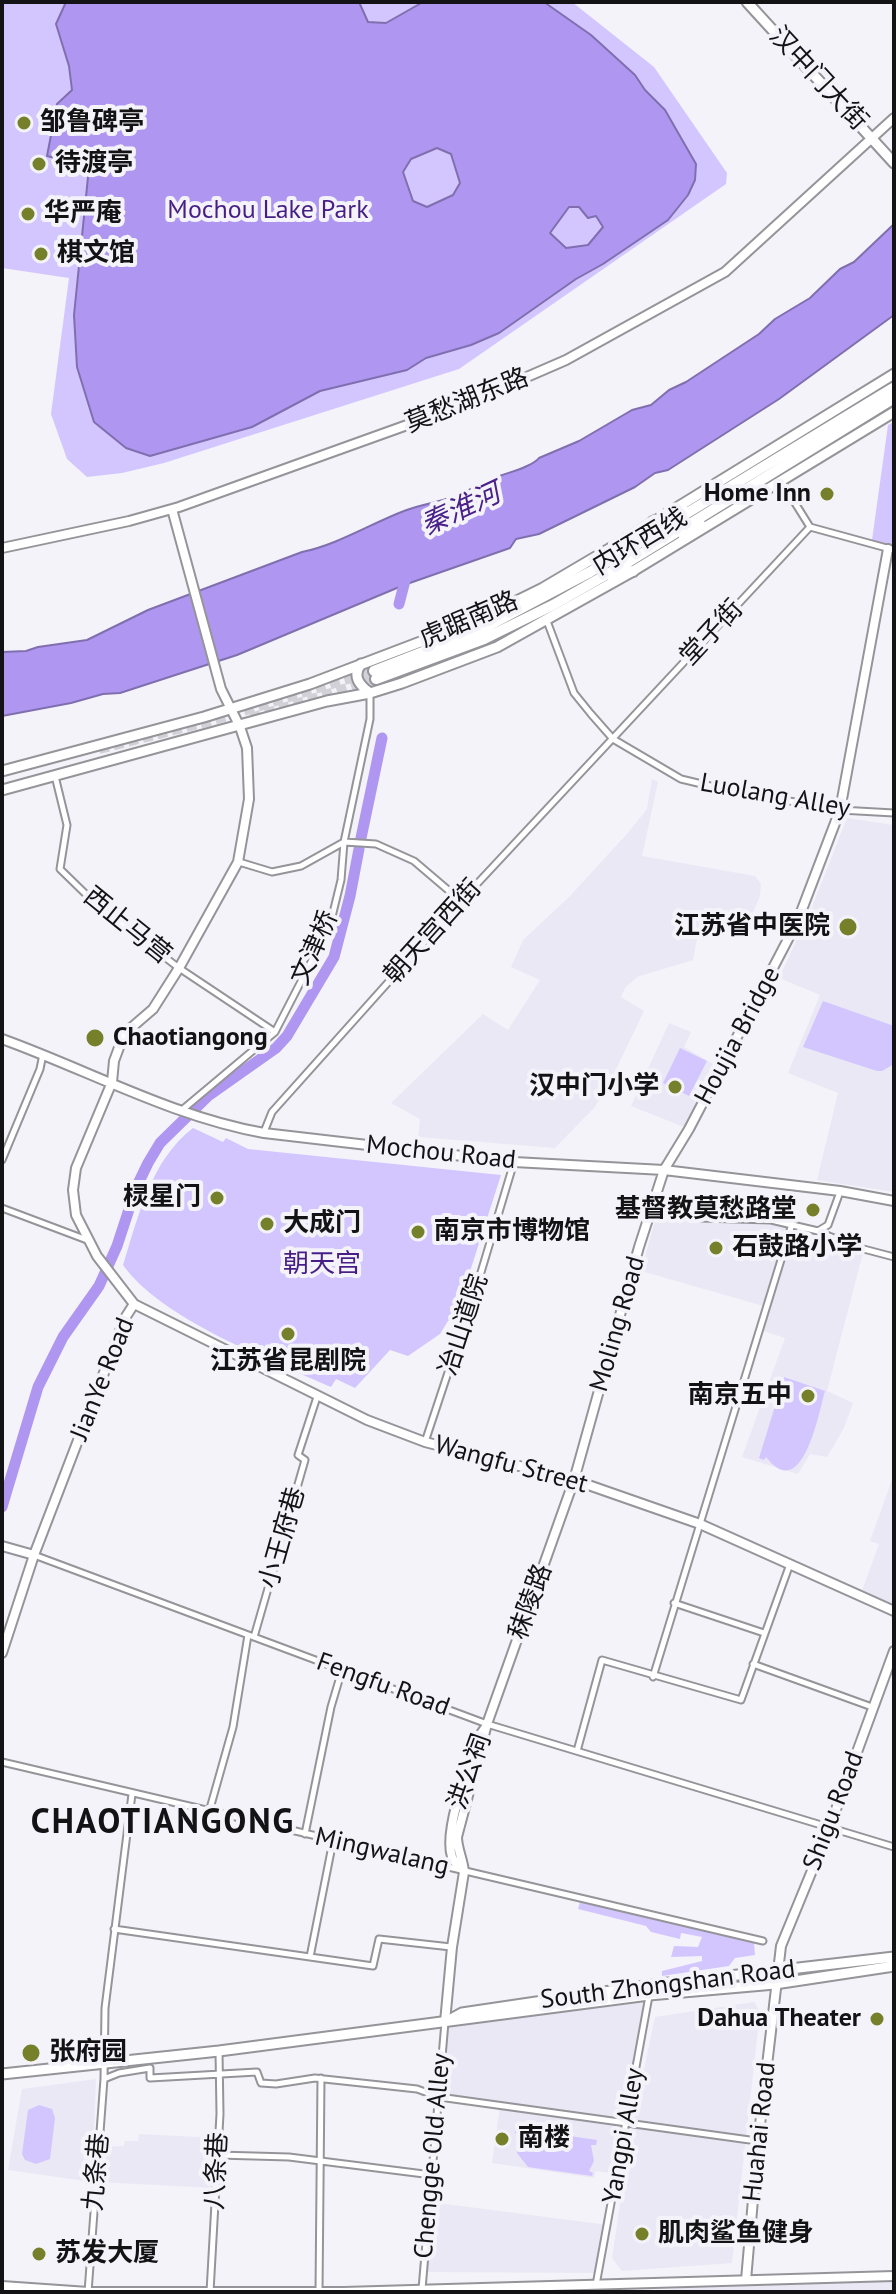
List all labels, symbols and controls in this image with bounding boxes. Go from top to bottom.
street label: 汉中门大街 [762,21,874,137]
place label: 邹鲁碑亭 [40,107,144,139]
marker: 邹鲁碑亭 [15,114,33,132]
place label: 待渡亭 [55,148,133,180]
marker: 待渡亭 [30,155,48,173]
park label: Mochou Lake Park [167,195,369,227]
place label: 华严庵 [44,198,122,230]
marker: 华严庵 [19,205,37,223]
place label: 棋文馆 [57,238,135,270]
marker: 棋文馆 [32,245,50,263]
street label: 莫愁湖东路 [401,362,533,440]
water label: 秦淮河 [416,477,506,543]
place label: Home Inn [704,478,811,510]
marker: Home Inn [818,485,836,503]
street label: 内环西线 [587,502,693,582]
street label: 虎踞南路 [415,585,523,655]
street label: 堂子街 [674,594,750,672]
street label: Luolang Alley [698,767,852,825]
street label: 朝天宫西街 [378,873,488,991]
street label: 西止马营 [77,881,177,971]
street label: 文津桥 [285,906,345,990]
place label: 江苏省中医院 [674,911,830,943]
marker: 江苏省中医院 [837,916,859,938]
street label: Houjia Bridge [689,962,787,1110]
place label: Chaotiangong [113,1022,268,1054]
marker: Chaotiangong [84,1027,106,1049]
place label: 汉中门小学 [529,1071,659,1103]
marker: 汉中门小学 [666,1078,684,1096]
street label: Mochou Road [365,1130,517,1176]
place label: 棂星门 [123,1182,201,1214]
marker: 棂星门 [208,1189,226,1207]
place label: 基督教莫愁路堂 [615,1194,797,1226]
marker: 基督教莫愁路堂 [804,1201,822,1219]
place label: 大成门 [283,1208,361,1240]
marker: 大成门 [258,1215,276,1233]
place label: 南京市博物馆 [434,1216,590,1248]
marker: 南京市博物馆 [409,1223,427,1241]
place label: 石鼓路小学 [732,1232,862,1264]
marker: 石鼓路小学 [707,1239,725,1257]
park label: 朝天宫 [283,1249,361,1281]
street label: Moling Road [584,1253,652,1395]
street label: 冶山道院 [433,1271,495,1379]
street label: JianYe Road [64,1313,142,1445]
marker: 江苏省昆剧院 [279,1325,297,1343]
place label: 江苏省昆剧院 [210,1346,366,1378]
place label: 南京五中 [688,1380,792,1412]
marker: 南京五中 [799,1387,817,1405]
street label: Wangfu Street [431,1430,591,1500]
street label: 小王府巷 [254,1484,312,1592]
street label: 秣陵路 [503,1560,559,1644]
street label: Fengfu Road [312,1647,454,1723]
street label: 洪公祠 [442,1730,498,1814]
street label: Shigu Road [797,1747,871,1875]
district label: CHAOTIANGONG [31,1803,295,1843]
street label: Mingwalang [312,1821,452,1883]
street label: South Zhongshan Road [539,1954,797,2016]
place label: Dahua Theater [697,2003,861,2035]
marker: Dahua Theater [868,2010,886,2028]
place label: 张府园 [49,2037,127,2069]
marker: 张府园 [20,2042,42,2064]
street label: Chengge Old Alley [408,2052,458,2260]
street label: Huahai Road [737,2061,783,2203]
street label: Yangpi Alley [597,2066,651,2206]
place label: 南楼 [518,2123,570,2155]
marker: 南楼 [493,2130,511,2148]
street label: 八条巷 [199,2131,235,2211]
street label: 九条巷 [78,2132,116,2212]
place label: 肌肉鲨鱼健身 [658,2218,814,2250]
marker: 肌肉鲨鱼健身 [633,2225,651,2243]
place label: 苏发大厦 [55,2238,159,2270]
marker: 苏发大厦 [30,2245,48,2263]

